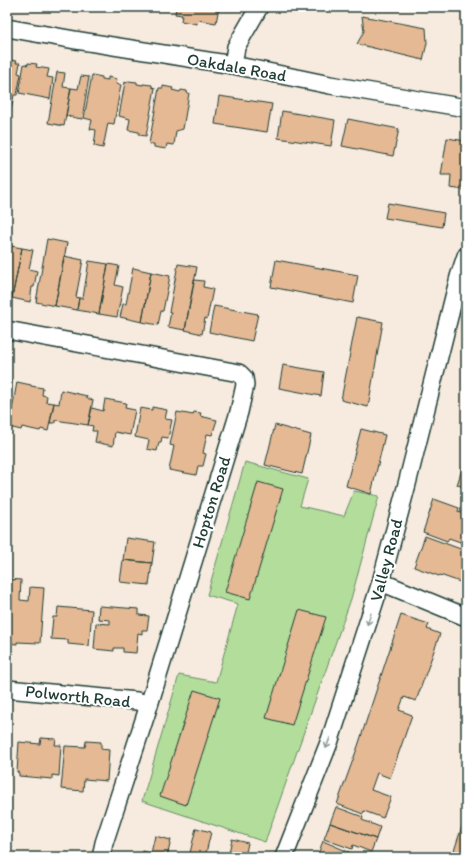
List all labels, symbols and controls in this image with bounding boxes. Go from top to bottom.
street label: Oakdale Road [186,48,289,86]
street label: Hopton Road [188,453,235,550]
street label: Valley Road [365,516,407,604]
one-way arrow [365,613,372,626]
street label: Polworth Road [24,681,132,712]
one-way arrow [324,737,332,749]

